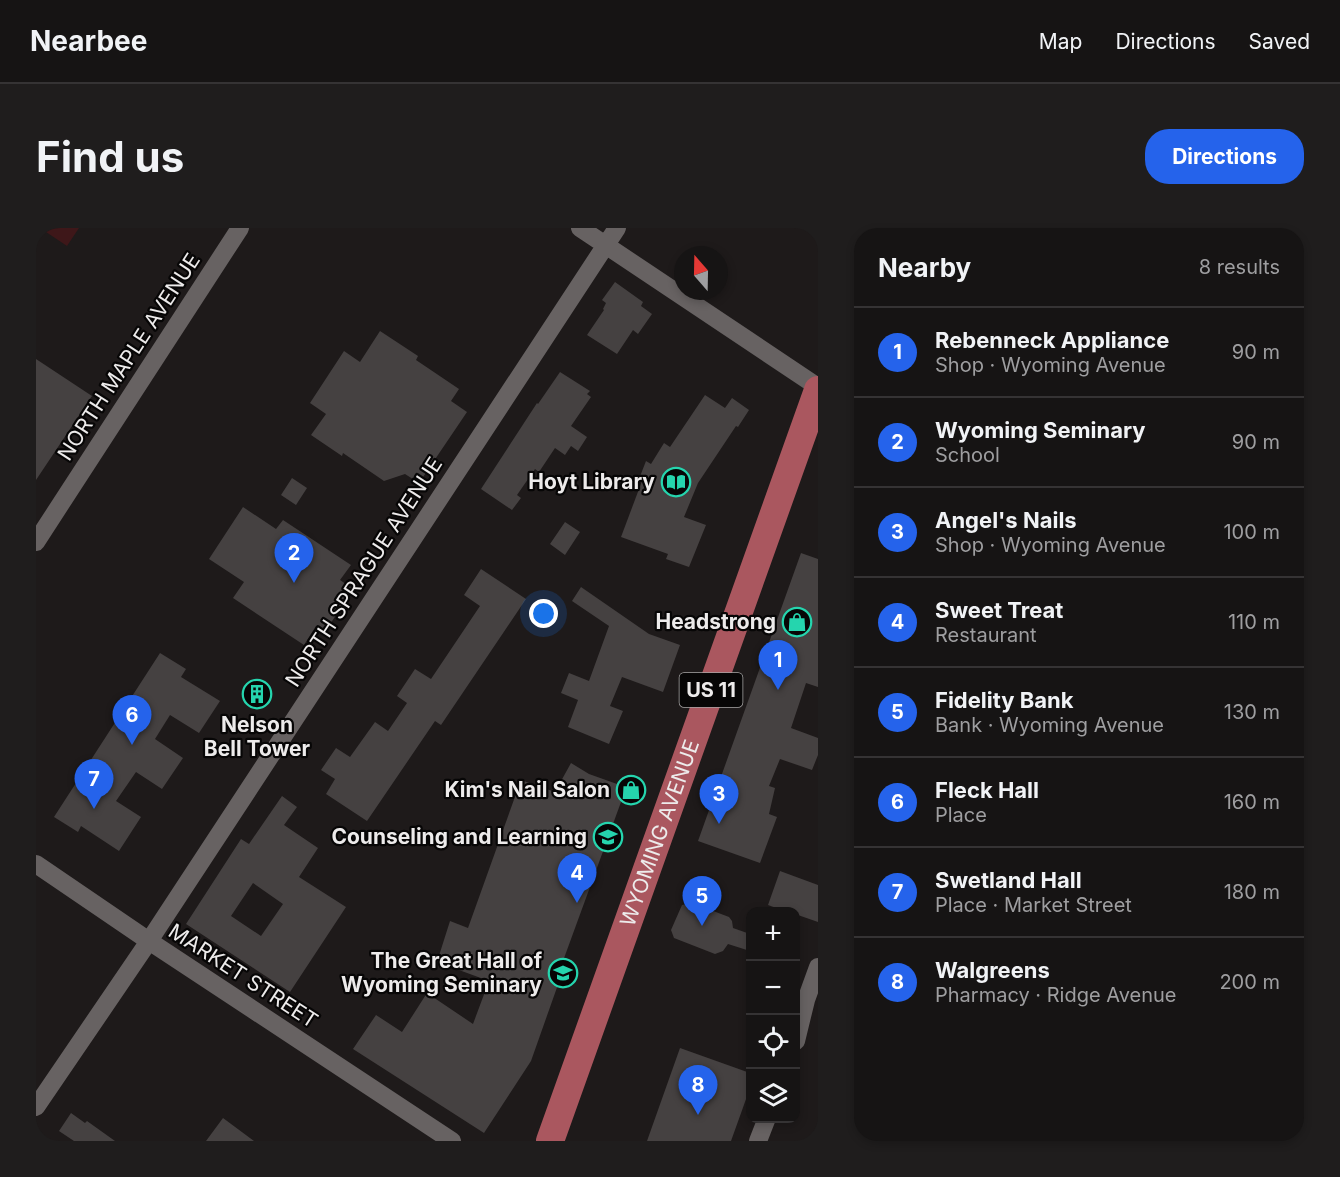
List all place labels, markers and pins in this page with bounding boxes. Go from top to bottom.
library icon: Hoyt Library [660,466,692,498]
place label: Hoyt Library [528,469,655,494]
pin: 2 [274,534,314,583]
shop icon: Headstrong [781,606,813,638]
place label: Headstrong [655,609,776,634]
pin: 1 [758,640,798,690]
building icon: Nelson Bell Tower [241,678,273,710]
pin: 6 [112,696,152,745]
place label: Nelson Bell Tower [204,712,311,761]
pin: 7 [74,760,114,809]
shop icon: Kim's Nail Salon [615,774,647,806]
pin: 3 [700,774,738,824]
place label: Kim's Nail Salon [445,777,610,802]
school or university icon: Counseling and Learning [592,821,624,853]
place label: Counseling and Learning [331,824,587,849]
pin: 4 [558,854,596,903]
pin: 5 [682,876,722,926]
place label: The Great Hall of Wyoming Seminary [341,948,543,997]
school or university icon: The Great Hall of Wyoming Seminary [547,957,579,989]
pin: 8 [678,1066,718,1115]

